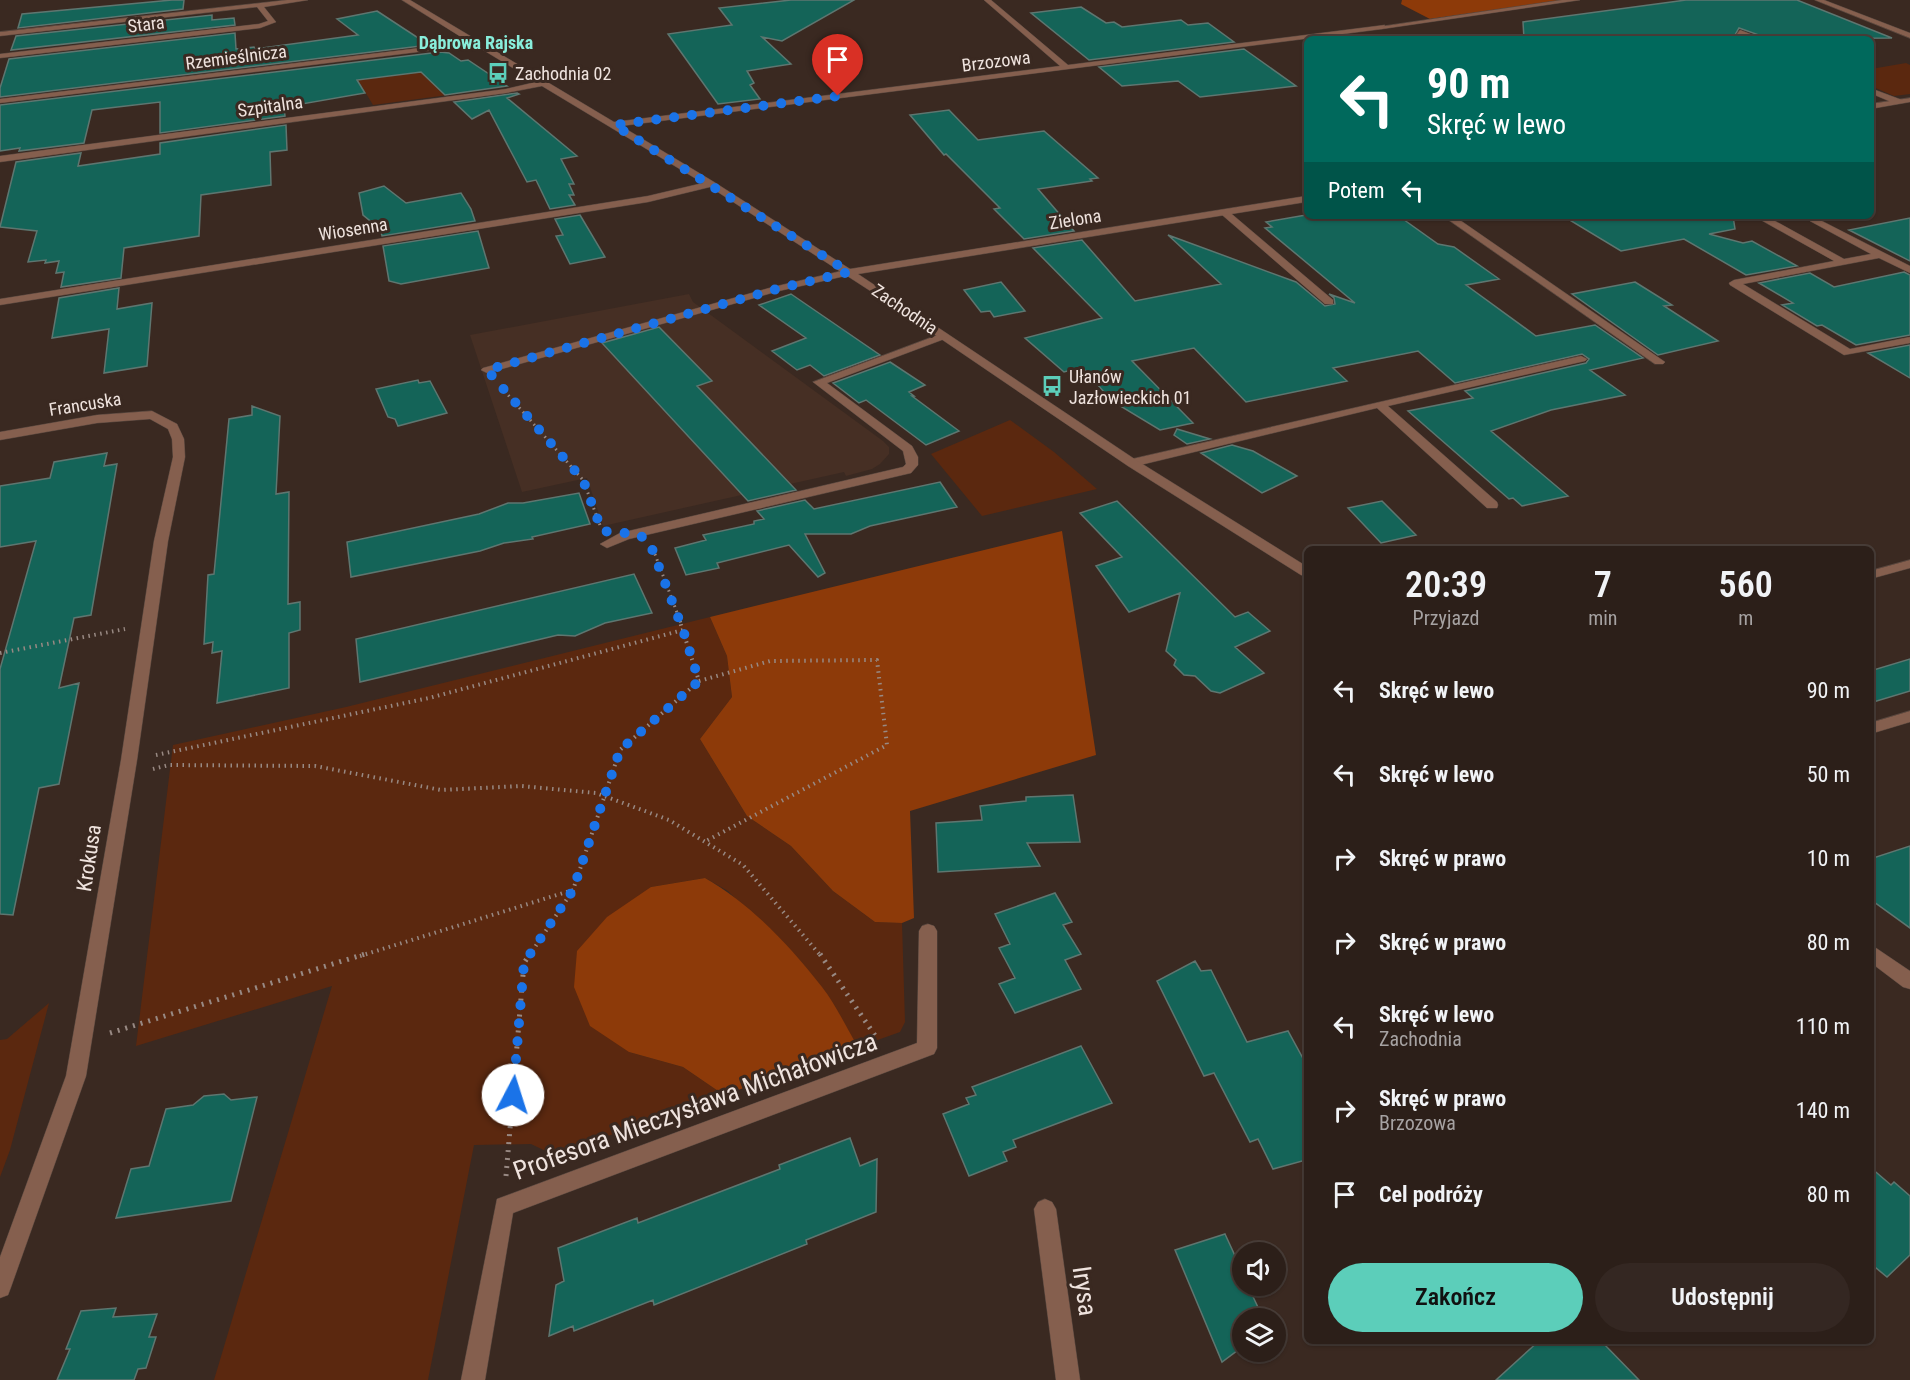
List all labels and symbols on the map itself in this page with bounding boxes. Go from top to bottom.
street label: Stara [126,11,166,37]
district label: Dąbrowa Rajska [419,32,533,53]
pin [812,34,863,96]
street label: Rzemieślnicza [184,40,288,74]
street label: Brzozowa [960,46,1032,76]
bus stop icon: Zachodnia 02 [486,61,510,85]
place label: Zachodnia 02 [515,63,611,84]
street label: Szpitalna [236,91,304,121]
street label: Zielona [1047,205,1103,233]
street label: Wiosenna [317,213,389,245]
street label: Zachodnia [868,279,942,339]
place label: Ułanów Jazłowieckich 01 [1069,366,1192,408]
bus stop icon: Ułanów Jazłowieckich 01 [1040,374,1064,398]
street label: Francuska [47,388,123,420]
street label: Krokusa [72,823,106,893]
street label: Profesora Mieczysława Michałowicza [509,1026,881,1186]
position arrow [481,1063,545,1127]
street label: Irysa [1067,1264,1103,1318]

